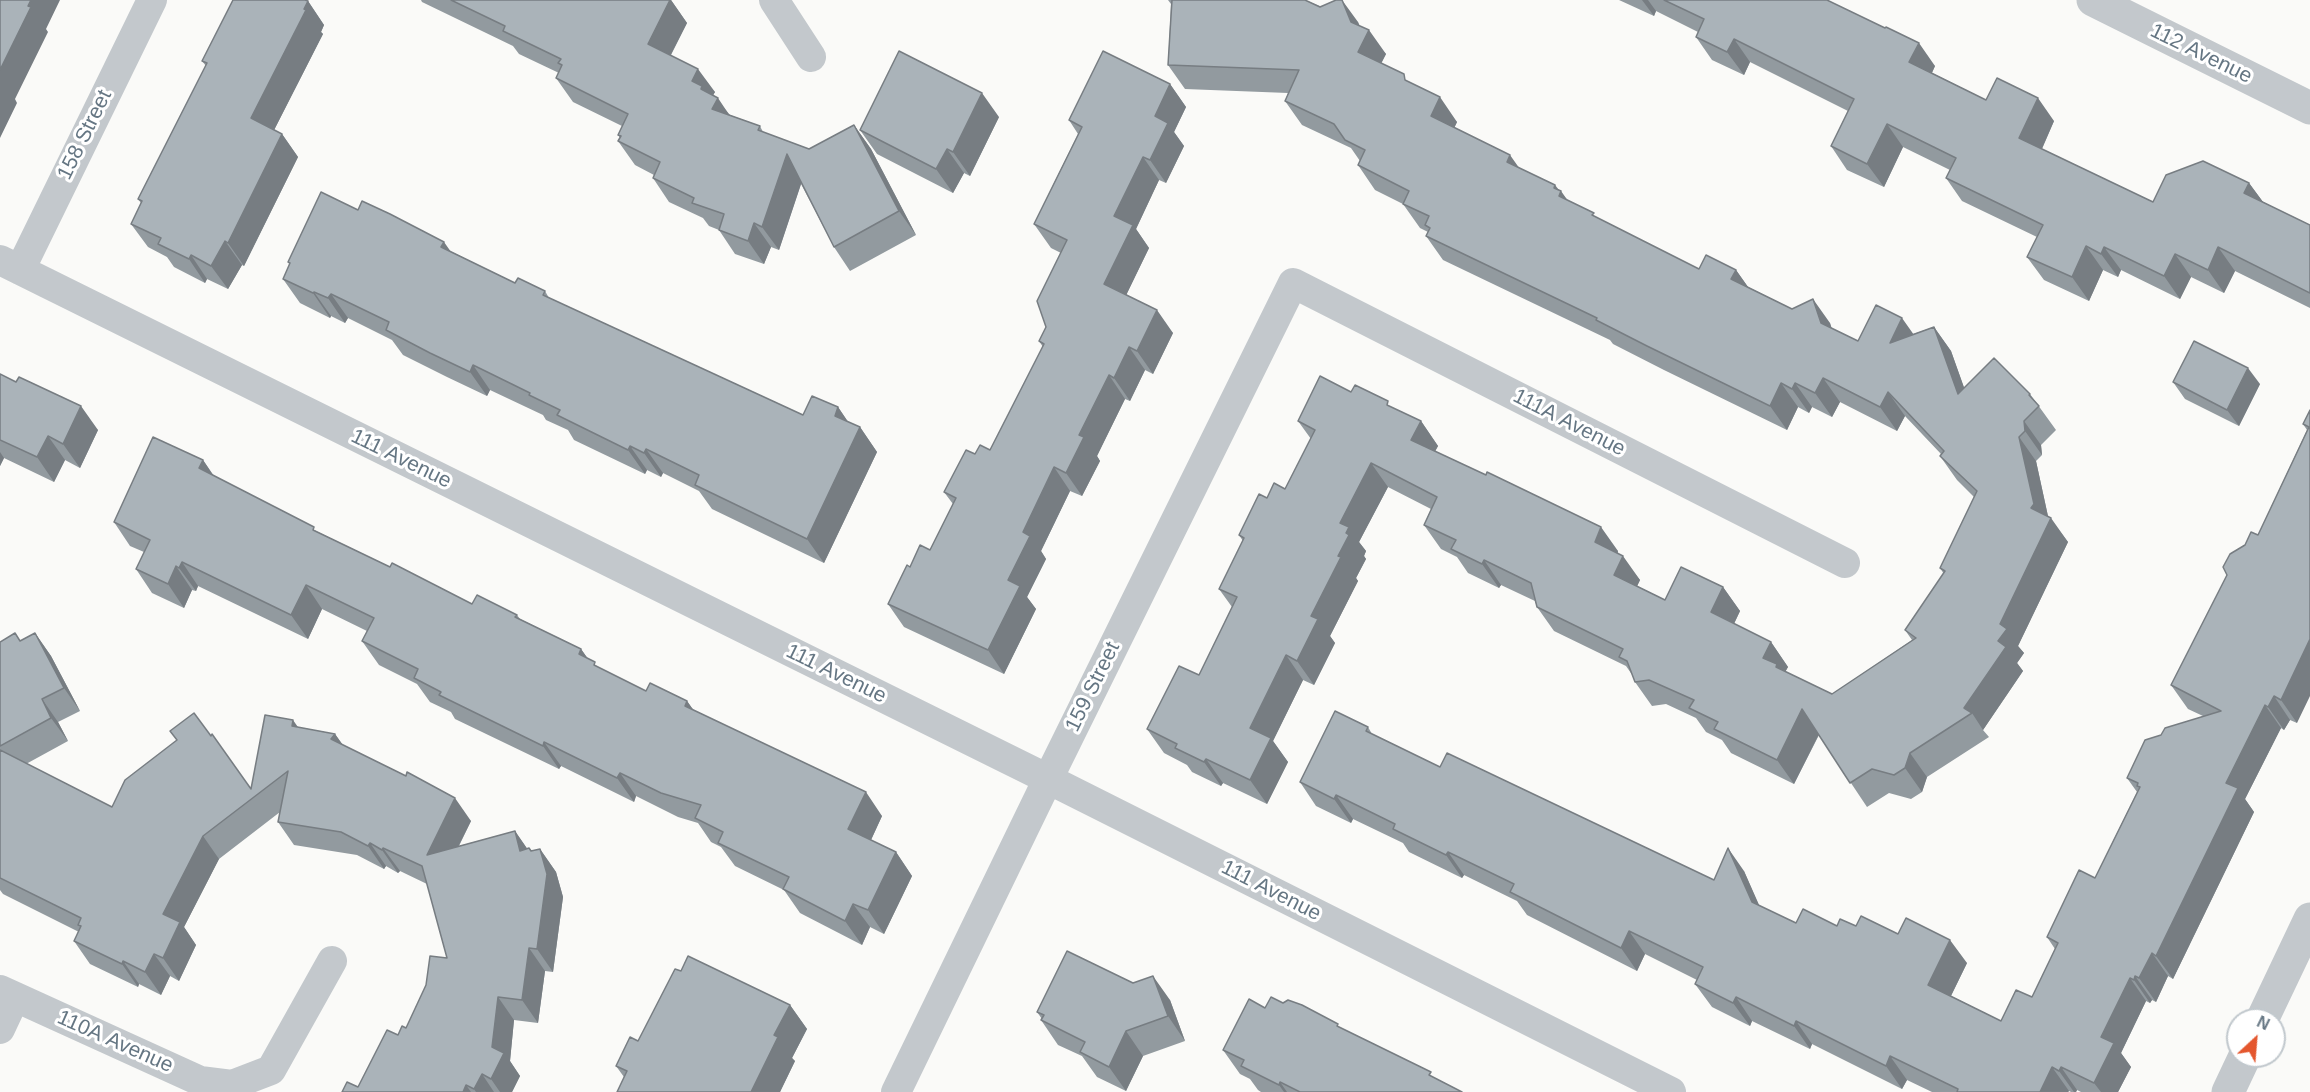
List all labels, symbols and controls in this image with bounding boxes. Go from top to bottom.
street label: 112 Avenue [2146,19,2256,89]
street label: 158 Street [52,86,118,184]
street label: 111A Avenue [1509,384,1629,462]
street label: 111 Avenue [347,424,455,494]
street label: 159 Street [1060,638,1126,736]
street label: 111 Avenue [782,639,890,709]
street label: 111 Avenue [1217,855,1325,927]
street label: 110A Avenue [53,1005,177,1079]
north arrow [2226,1008,2286,1068]
text: N [2254,1013,2272,1033]

